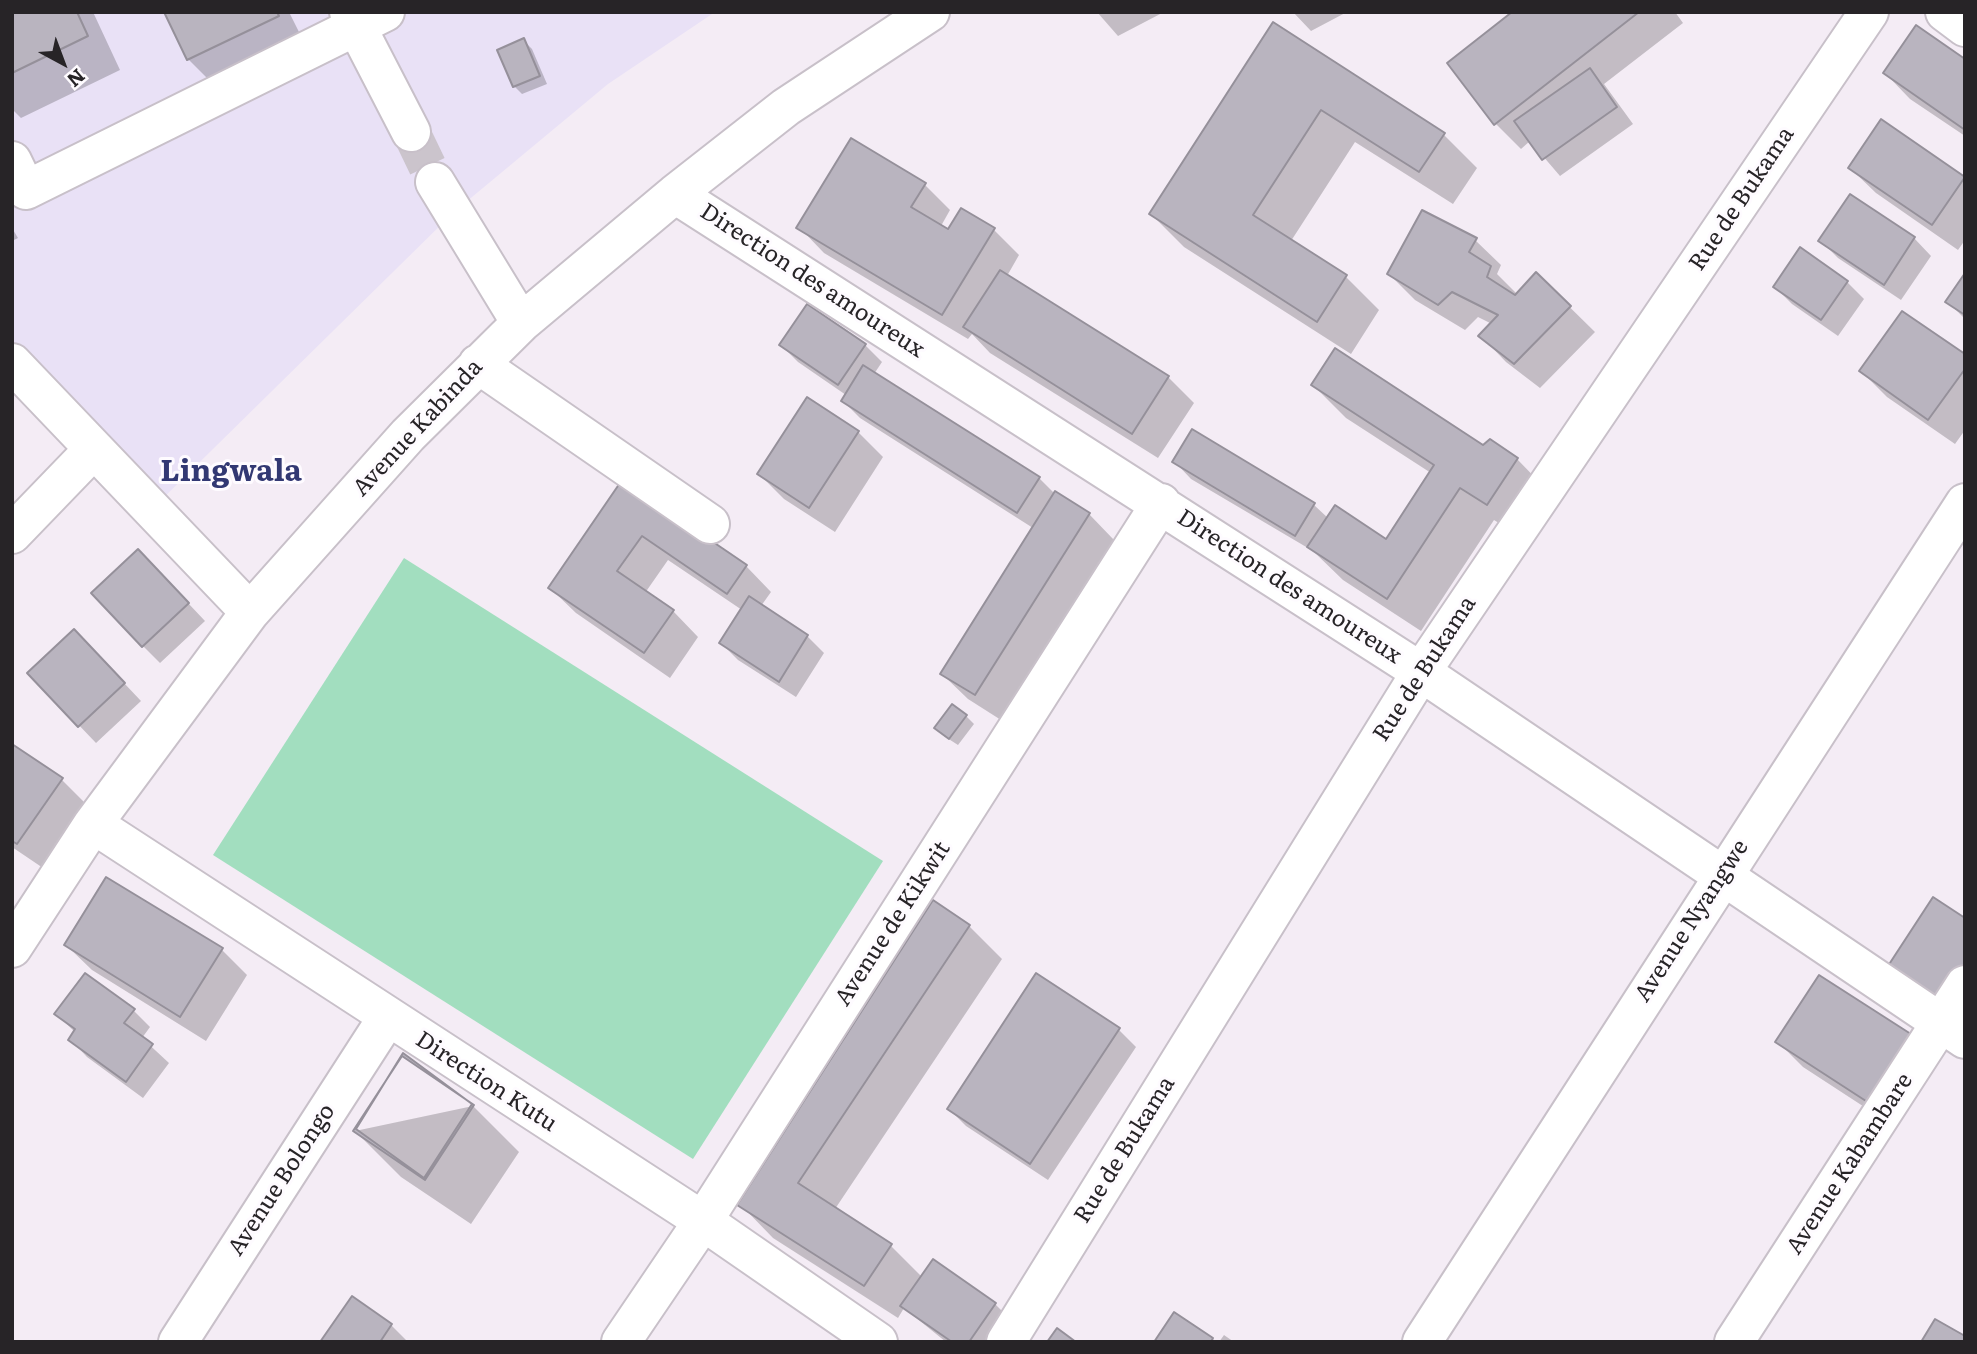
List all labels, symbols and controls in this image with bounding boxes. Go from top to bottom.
north arrow [28,28,98,98]
text: N [62,63,92,95]
street label: Rue de Bukama [1684,122,1800,276]
street label: Direction des amoureux [695,198,929,364]
street label: Avenue Kabinda [347,354,489,502]
district label: Lingwala [160,454,302,490]
street label: Direction des amoureux [1172,504,1406,670]
street label: Rue de Bukama [1368,591,1482,747]
street label: Avenue Nyangwe [1629,835,1755,1007]
street label: Avenue de Kikwit [830,837,956,1011]
street label: Direction Kutu [410,1026,562,1138]
street label: Avenue Kabambare [1781,1068,1919,1260]
street label: Rue de Bukama [1069,1072,1181,1228]
street label: Avenue Bolongo [223,1099,341,1261]

